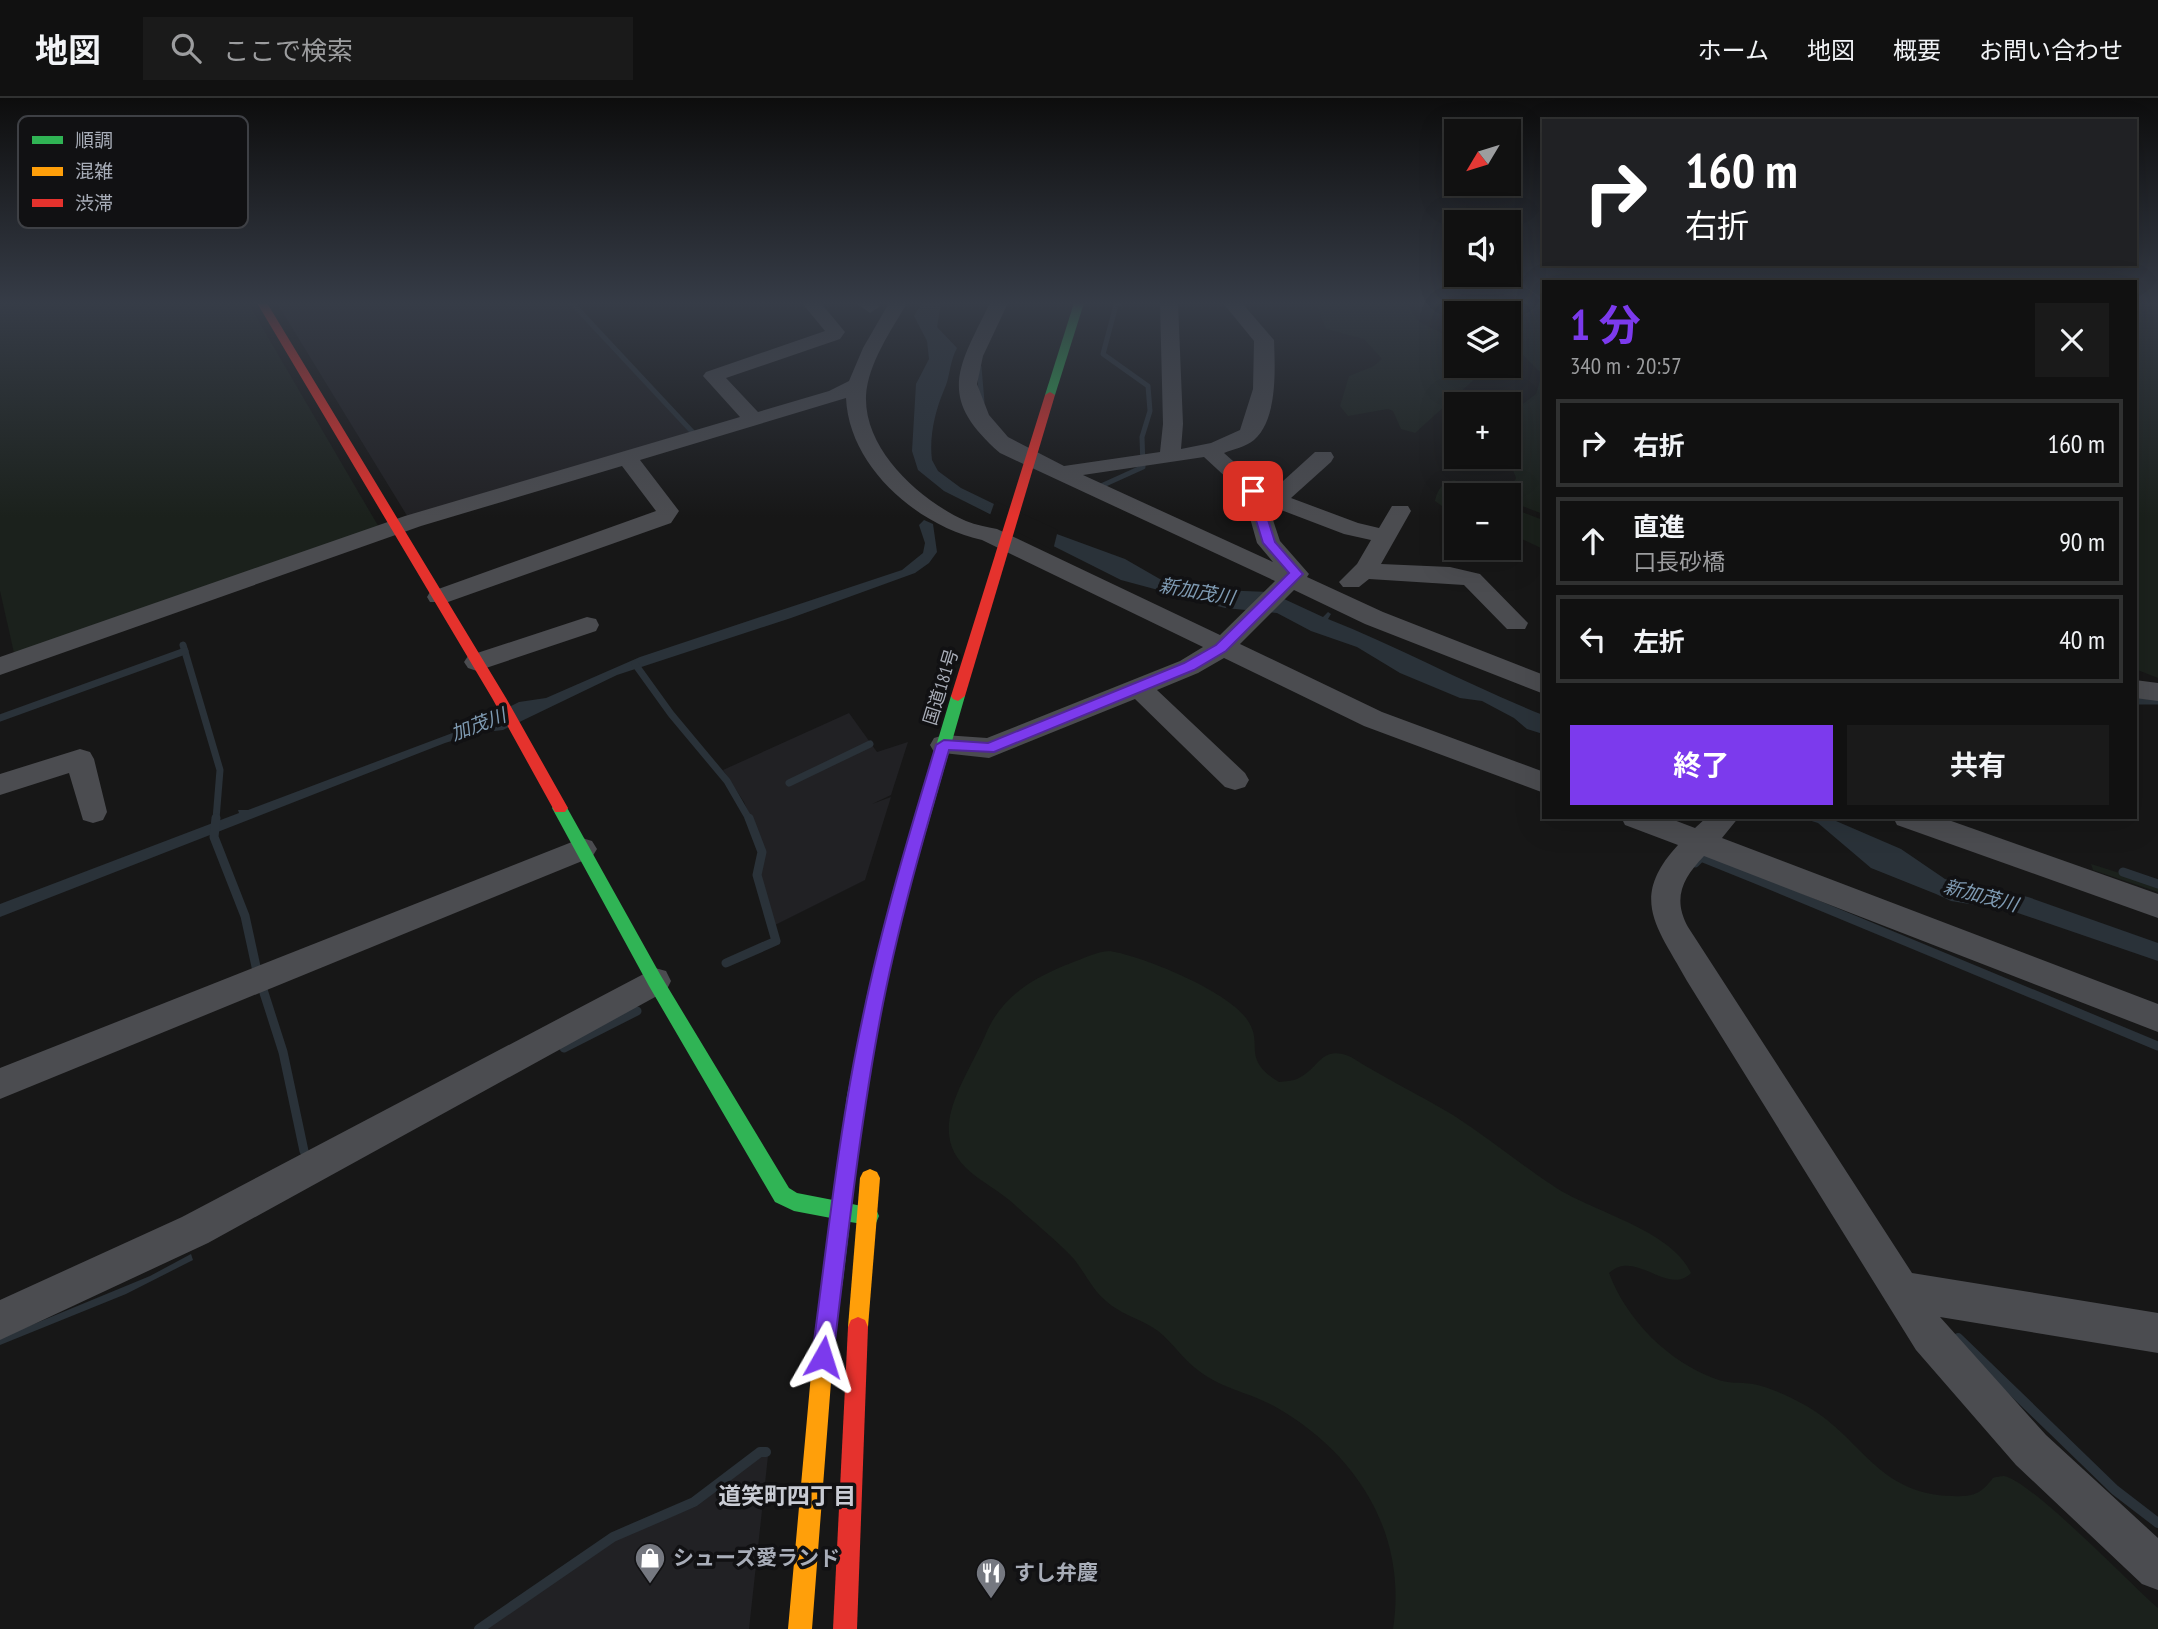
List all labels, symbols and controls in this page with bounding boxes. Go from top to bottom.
search box [143,17,633,80]
text: 地図 [35,28,101,71]
icon: search [167,29,205,67]
text: ここで検索 [223,34,353,67]
text: ホーム [1698,35,1769,66]
text: 地図 [1807,35,1855,66]
text: 概要 [1893,35,1941,66]
text: お問い合わせ [1979,35,2123,66]
legend [18,116,248,228]
north arrow [1444,119,1521,196]
map controls [1444,119,1521,560]
text: 順調 [75,128,113,152]
text: 160 m [1685,138,1798,202]
icon: right [1570,147,1661,238]
text: 混雑 [75,159,113,183]
text: 渋滞 [75,191,113,215]
text: 右折 [1685,204,1749,246]
button: sound [1444,210,1521,287]
text: 1 分 [1570,297,1641,352]
button: layers [1444,301,1521,378]
button: close [2035,303,2109,377]
text: 340 m · 20:57 [1570,351,1682,380]
button: + [1444,392,1521,469]
icon: right [1574,424,1612,462]
text: 160 m [2047,427,2105,460]
text: 右折 [1633,429,1685,462]
pin [1223,461,1283,521]
icon: arrive [1234,472,1272,510]
button: − [1444,483,1521,560]
text: 直進 [1633,510,1685,543]
icon: ahead [1574,522,1612,560]
text: 90 m [2059,525,2105,558]
text: 口長砂橋 [1633,547,1725,576]
water label: 新加茂川 [1157,573,1238,610]
icon: left [1574,620,1612,658]
text: 40 m [2059,623,2105,656]
text: 左折 [1633,625,1685,658]
street label: 国道181号 [918,646,963,728]
water label: 加茂川 [447,702,511,745]
button: 終了 [1570,725,1833,805]
button: 共有 [1847,725,2109,805]
water label: 新加茂川 [1941,874,2023,917]
position arrow [786,1320,860,1394]
district label: 道笑町四丁目 [718,1481,856,1510]
shop icon: シューズ愛ランド [633,1541,667,1585]
place label: シューズ愛ランド [673,1544,840,1571]
restaurant icon: すし弁慶 [974,1556,1008,1600]
place label: すし弁慶 [1014,1559,1098,1586]

